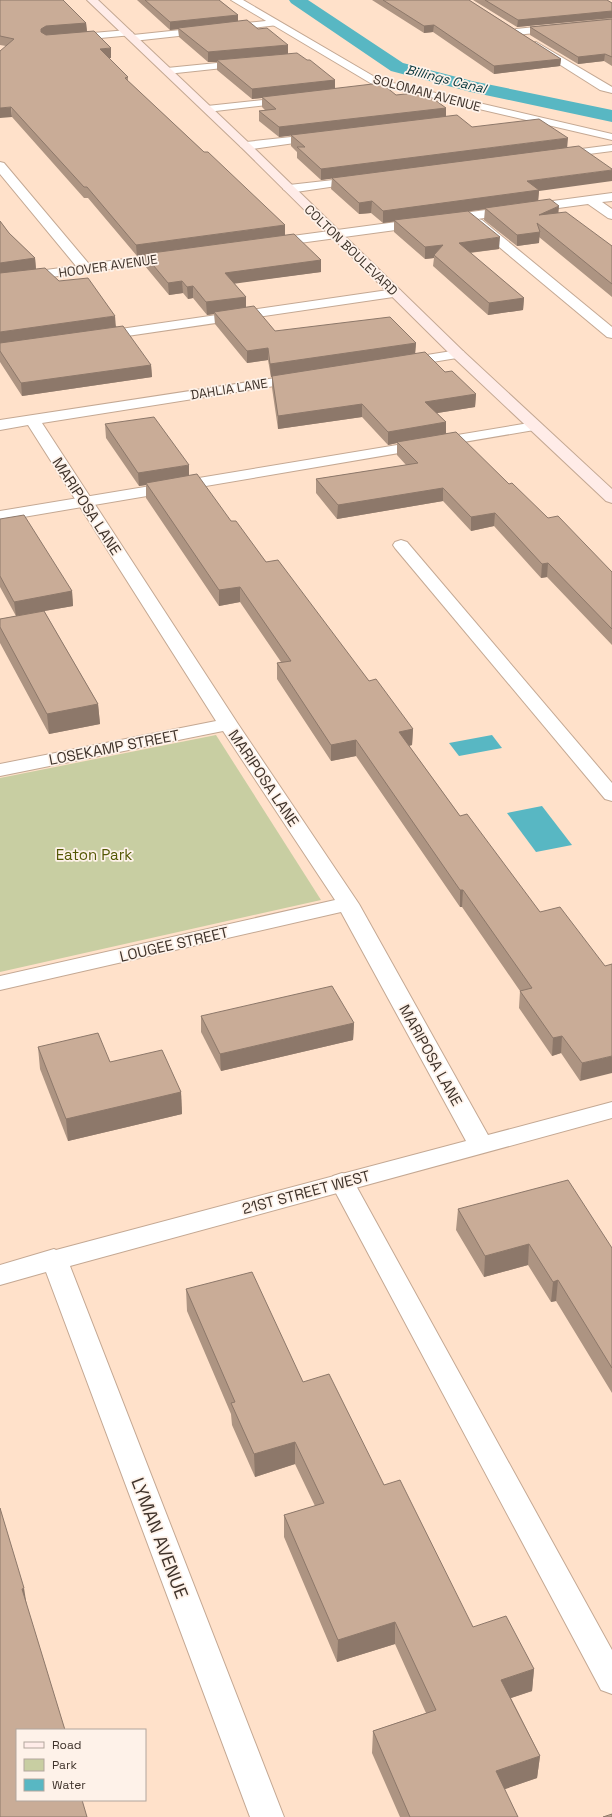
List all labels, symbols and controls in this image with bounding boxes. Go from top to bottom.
water label: Billings Canal [404,61,490,98]
street label: SOLOMAN AVENUE [371,70,483,116]
street label: COLTON BOULEVARD [301,201,401,299]
street label: HOOVER AVENUE [57,251,159,281]
street label: DAHLIA LANE [189,374,269,404]
street label: MARIPOSA LANE [48,453,126,559]
street label: LOSEKAMP STREET [47,725,181,769]
street label: MARIPOSA LANE [225,726,303,830]
park label: Eaton Park [56,845,132,864]
street label: LOUGEE STREET [118,922,231,966]
street label: MARIPOSA LANE [395,1001,467,1109]
street label: 21ST STREET WEST [240,1166,372,1218]
street label: LYMAN AVENUE [126,1474,194,1602]
legend [16,1729,146,1801]
text: Road [52,1737,81,1753]
text: Park [52,1757,77,1773]
text: Water [52,1777,86,1793]

